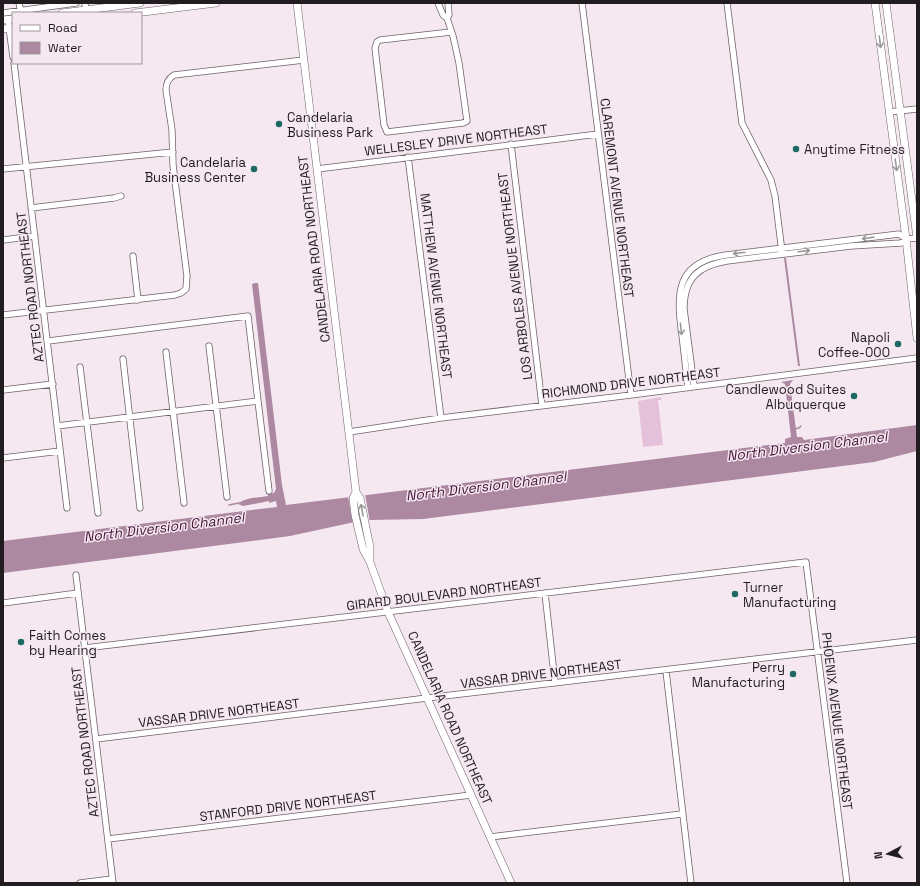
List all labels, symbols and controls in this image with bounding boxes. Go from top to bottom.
legend [12,12,142,64]
text: Road [48,20,77,36]
one-way arrow [876,35,884,48]
text: Water [48,40,82,56]
street label: CLAREMONT AVENUE NORTHEAST [596,97,638,299]
place label: Candelaria Business Park [287,109,373,141]
marker: Candelaria Business Park [274,119,284,129]
street label: WELLESLEY DRIVE NORTHEAST [363,120,549,160]
place label: Anytime Fitness [804,141,905,158]
marker: Anytime Fitness [791,144,801,154]
place label: Candelaria Business Center [145,154,247,186]
street label: CANDELARIA ROAD NORTHEAST [294,154,334,343]
one-way arrow [892,158,900,171]
marker: Candelaria Business Center [249,164,259,174]
street label: LOS ARBOLES AVENUE NORTHEAST [494,171,536,381]
street label: MATTHEW AVENUE NORTHEAST [416,192,456,380]
street label: AZTEC ROAD NORTHEAST [12,210,48,363]
one-way arrow [862,234,875,242]
one-way arrow [797,248,810,255]
one-way arrow [733,250,746,257]
one-way arrow [677,322,685,335]
place label: Napoli Coffee-000 [818,329,890,361]
marker: Napoli Coffee-000 [893,339,903,349]
street label: RICHMOND DRIVE NORTHEAST [541,364,722,402]
place label: Candlewood Suites Albuquerque [726,381,846,413]
marker: Candlewood Suites Albuquerque [849,391,859,401]
water label: North Diversion Channel [726,427,890,465]
water label: North Diversion Channel [405,467,569,505]
one-way arrow [358,504,366,517]
water label: North Diversion Channel [83,508,247,546]
street label: GIRARD BOULEVARD NORTHEAST [345,574,543,614]
place label: Turner Manufacturing [743,579,836,611]
marker: Turner Manufacturing [730,589,740,599]
place label: Faith Comes by Hearing [29,627,106,659]
street label: CANDELARIA ROAD NORTHEAST [404,629,496,808]
street label: PHOENIX AVENUE NORTHEAST [818,631,856,811]
marker: Faith Comes by Hearing [16,637,26,647]
street label: VASSAR DRIVE NORTHEAST [460,656,623,692]
place label: Perry Manufacturing [692,659,785,691]
street label: AZTEC ROAD NORTHEAST [67,665,103,818]
marker: Perry Manufacturing [788,669,798,679]
street label: VASSAR DRIVE NORTHEAST [138,695,301,731]
street label: STANFORD DRIVE NORTHEAST [199,787,378,825]
north arrow [868,834,908,874]
text: N [871,851,885,860]

